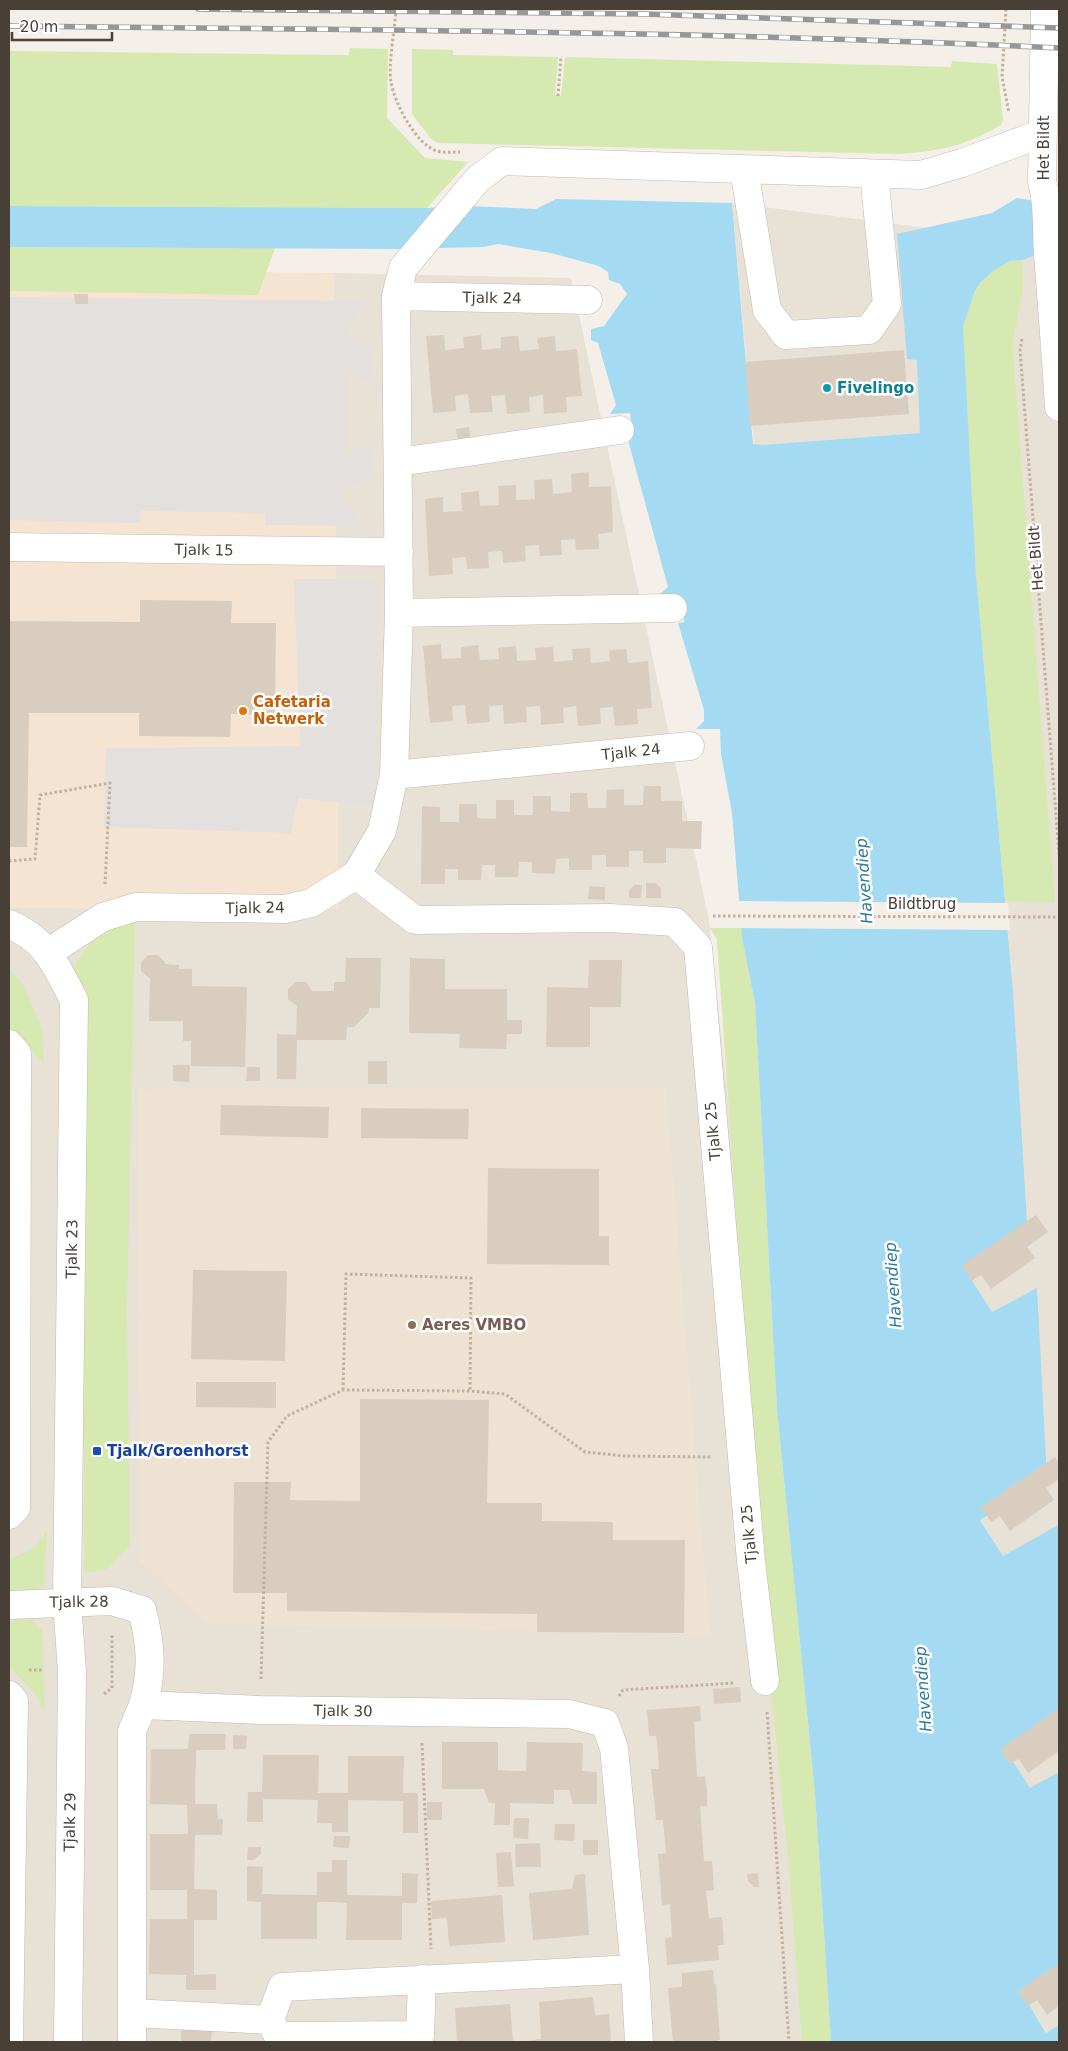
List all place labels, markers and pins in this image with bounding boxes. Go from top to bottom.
place label: Fivelingo [837,379,914,397]
marker: Fivelingo [821,382,833,394]
place label: Cafetaria Netwerk [253,693,331,728]
marker: Cafetaria Netwerk [237,705,249,717]
place label: Aeres VMBO [422,1316,526,1334]
marker: Aeres VMBO [406,1319,418,1331]
place label: Tjalk/Groenhorst [107,1442,248,1460]
marker: Tjalk/Groenhorst [91,1445,103,1457]

